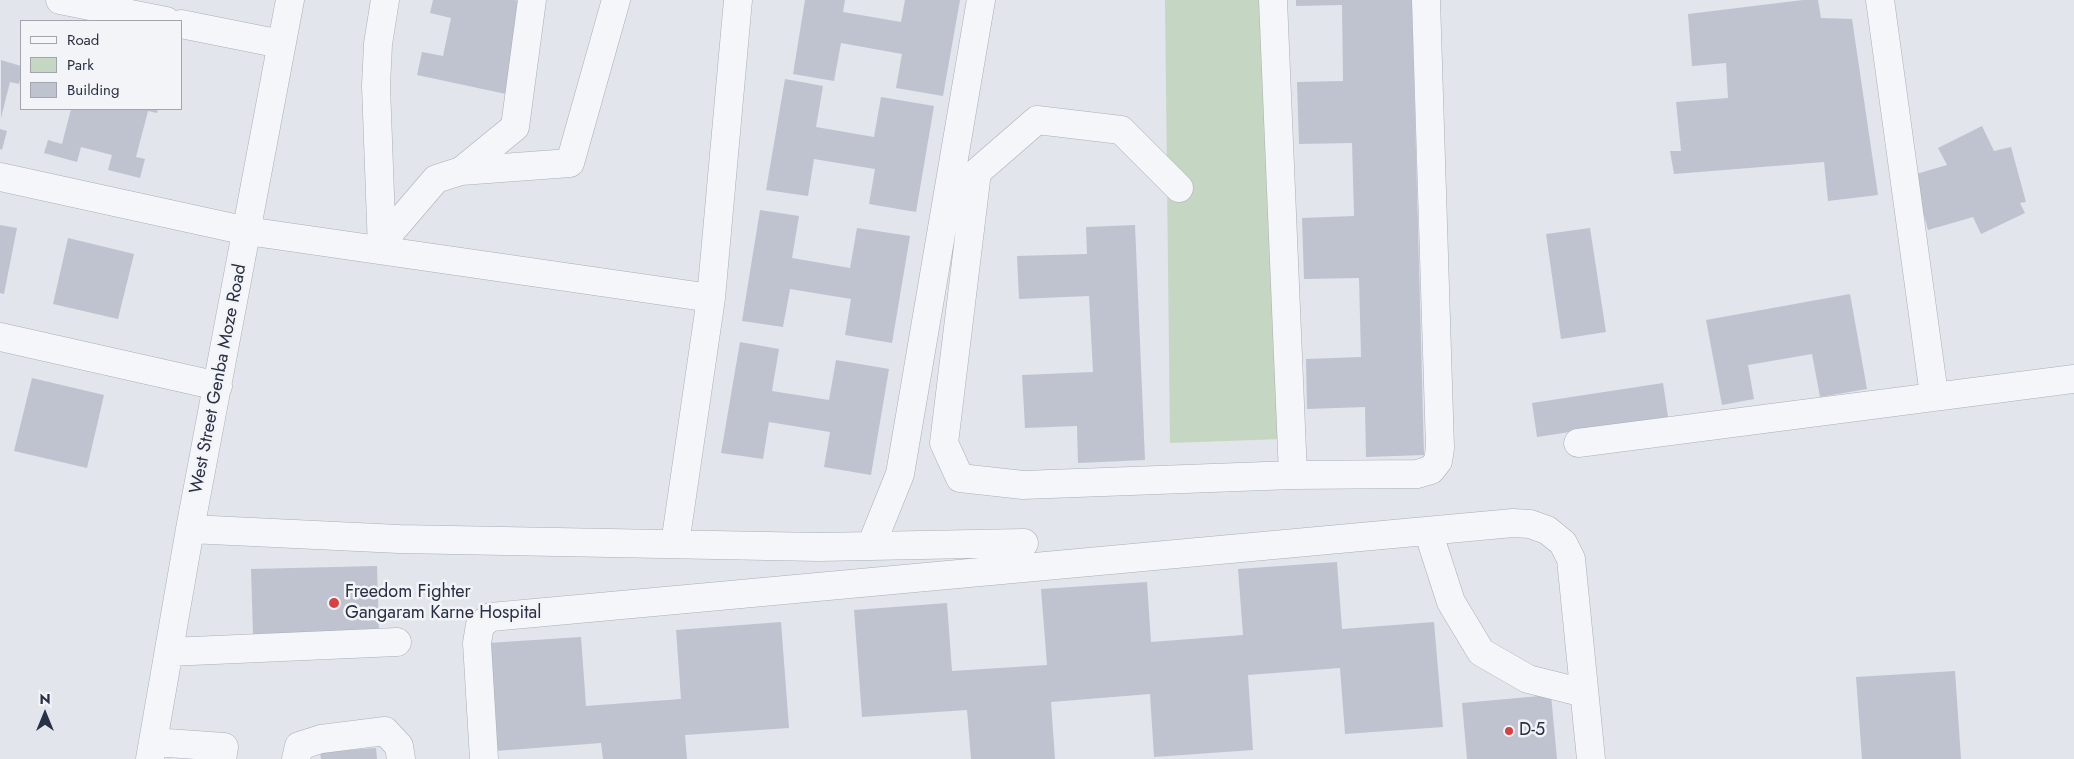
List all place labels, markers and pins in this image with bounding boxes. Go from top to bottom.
place label: Freedom Fighter Gangaram Karne Hospital [345,582,541,624]
marker: Freedom Fighter Gangaram Karne Hospital [327,596,341,610]
place label: D-5 [1519,720,1545,742]
marker: D-5 [1503,725,1515,737]

